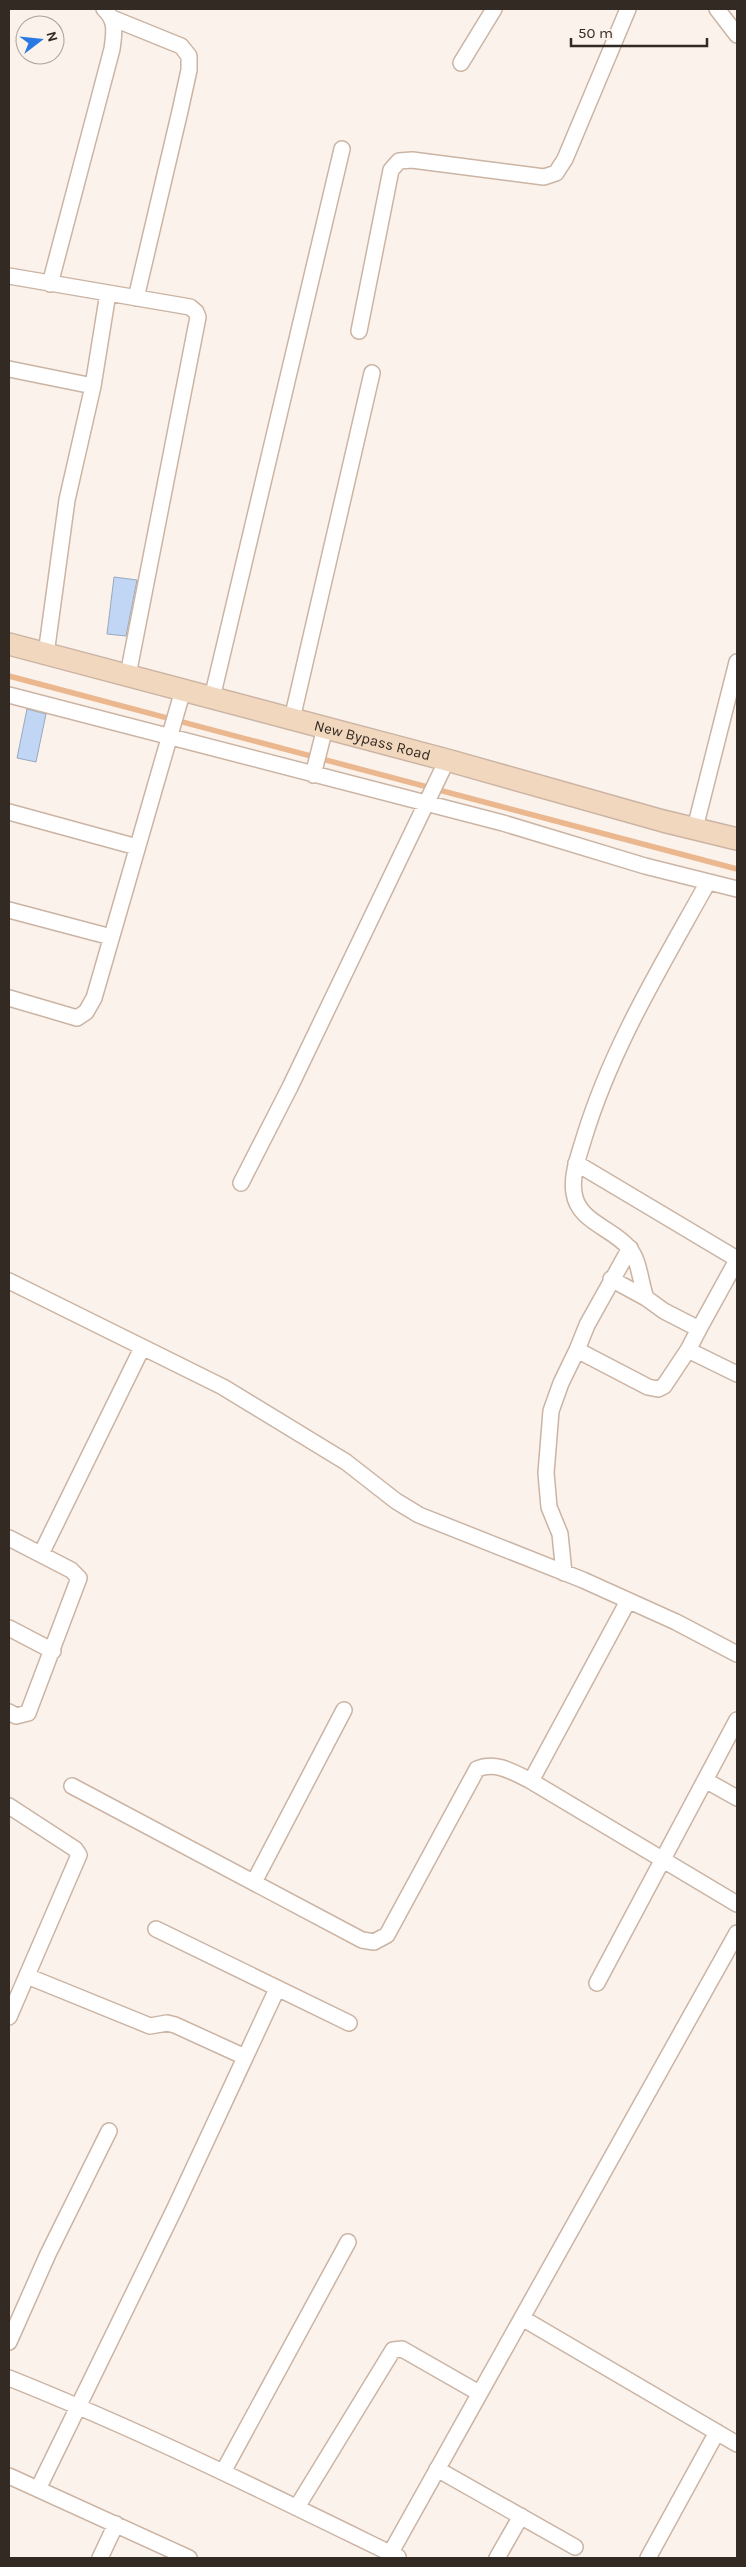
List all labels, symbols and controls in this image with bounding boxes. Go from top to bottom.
north arrow [15,15,65,65]
scale bar [571,15,707,47]
text: 50 m [578,24,613,42]
text: N [42,29,62,44]
street label: New Bypass Road [312,716,433,764]

